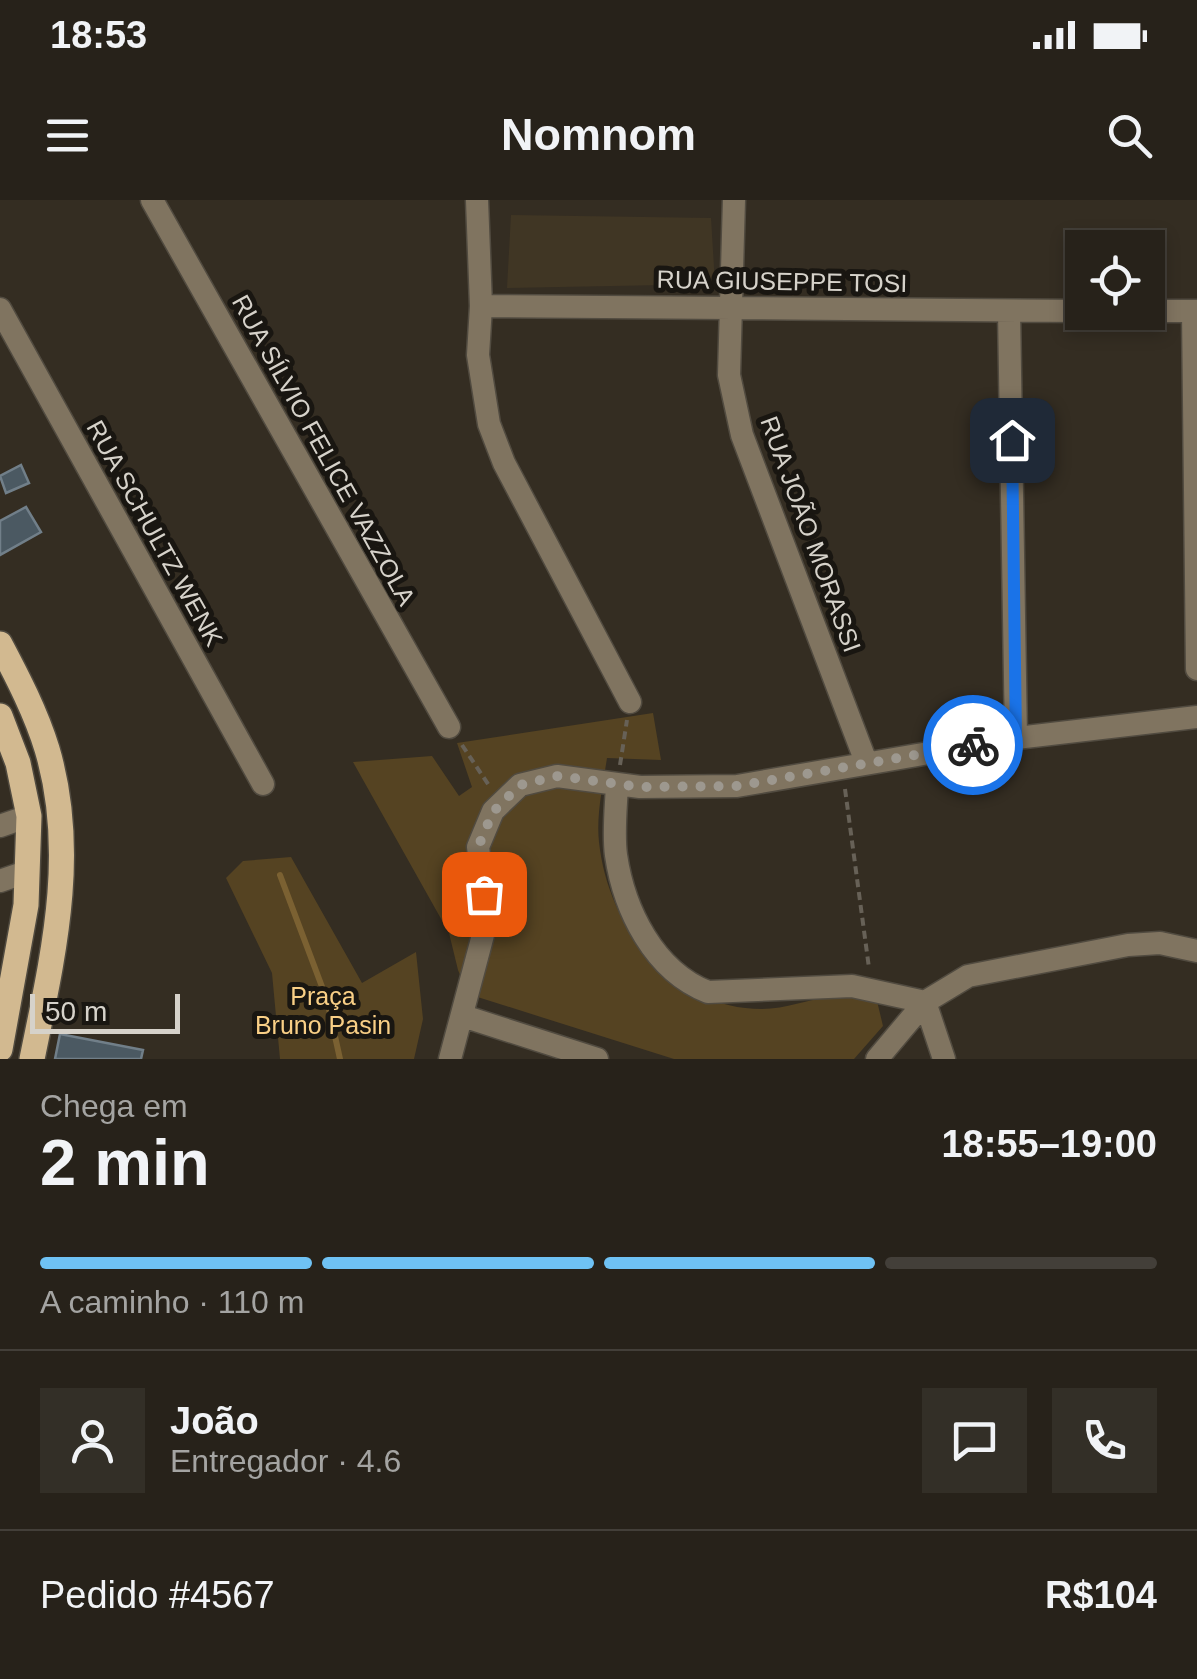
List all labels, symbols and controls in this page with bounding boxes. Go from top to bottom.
text: 18:53 [50,14,147,56]
icon: menu [40,108,95,163]
icon: search [1102,108,1157,163]
text: Nomnom [501,109,696,160]
map controls [1065,230,1165,330]
button: locate [1065,230,1165,330]
street label: RUA GIUSEPPE TOSI [656,265,908,297]
street label: RUA SÍLVIO FELICE VAZZOLA [227,290,421,610]
pin [970,398,1055,483]
street label: RUA JOÃO MORASSI [755,412,867,656]
icon: home [985,413,1040,468]
street label: RUA SCHULTZ WENK [81,415,229,651]
courier [923,695,1023,795]
icon: bike [946,718,1001,773]
pin [442,852,527,937]
icon: bag [457,867,512,922]
park label: Praça Bruno Pasin [255,982,391,1039]
scale bar [30,989,180,1034]
text: 50 m [45,996,107,1027]
text: Chega em [40,1088,188,1124]
text: 18:55–19:00 [941,1123,1157,1165]
text: 2 min [40,1126,210,1199]
text: A caminho · 110 m [40,1284,304,1320]
button: person [40,1388,145,1493]
button: chat [922,1388,1027,1493]
button: phone [1052,1388,1157,1493]
text: João [170,1400,259,1442]
text: Entregador · 4.6 [170,1443,401,1479]
text: Pedido #4567 [40,1574,275,1616]
text: R$104 [1045,1574,1157,1616]

